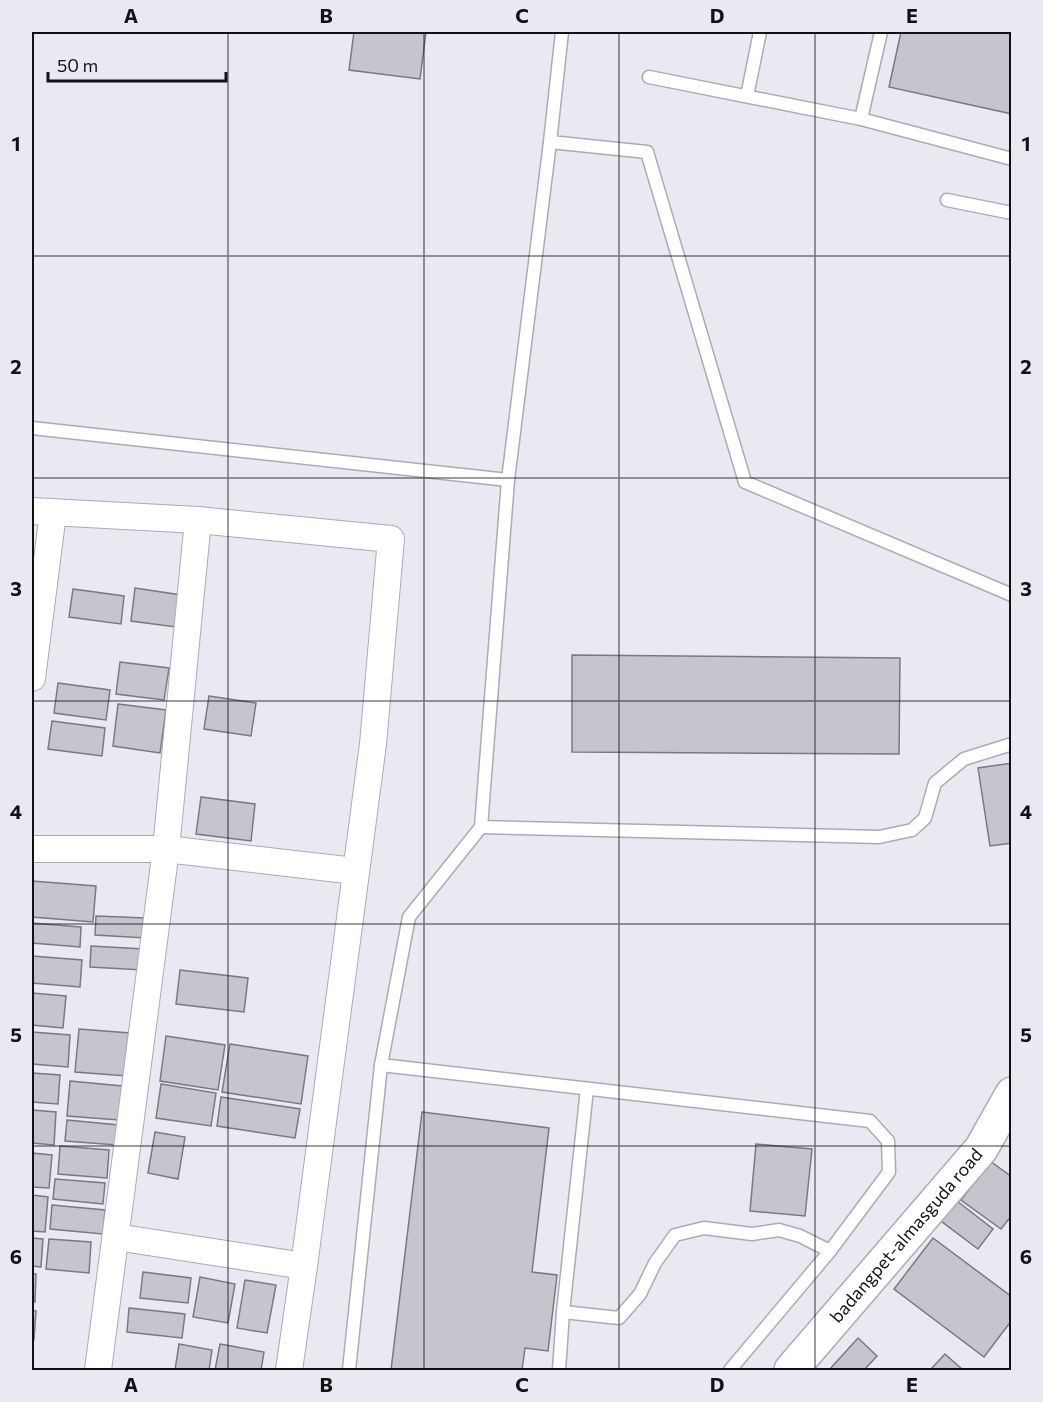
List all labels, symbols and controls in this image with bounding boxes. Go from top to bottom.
text: A [124,3,138,27]
text: B [319,3,333,27]
text: C [515,3,529,27]
text: D [710,3,724,27]
text: E [906,3,918,27]
scale bar [48,45,226,83]
text: 50 m [57,54,98,76]
text: 1 [11,131,21,155]
text: 1 [1021,131,1031,155]
text: 2 [10,354,22,378]
text: 2 [1020,354,1032,378]
text: 3 [10,576,22,600]
text: 3 [1020,576,1032,600]
text: 4 [10,799,22,823]
text: 4 [1020,799,1032,823]
text: 5 [10,1022,22,1046]
text: 5 [1020,1022,1032,1046]
street label: badangpet-almasguda road [825,1143,987,1327]
text: 6 [10,1244,22,1268]
text: 6 [1020,1244,1032,1268]
text: A [124,1372,138,1396]
text: B [319,1372,333,1396]
text: C [515,1372,529,1396]
text: D [710,1372,724,1396]
text: E [906,1372,918,1396]

